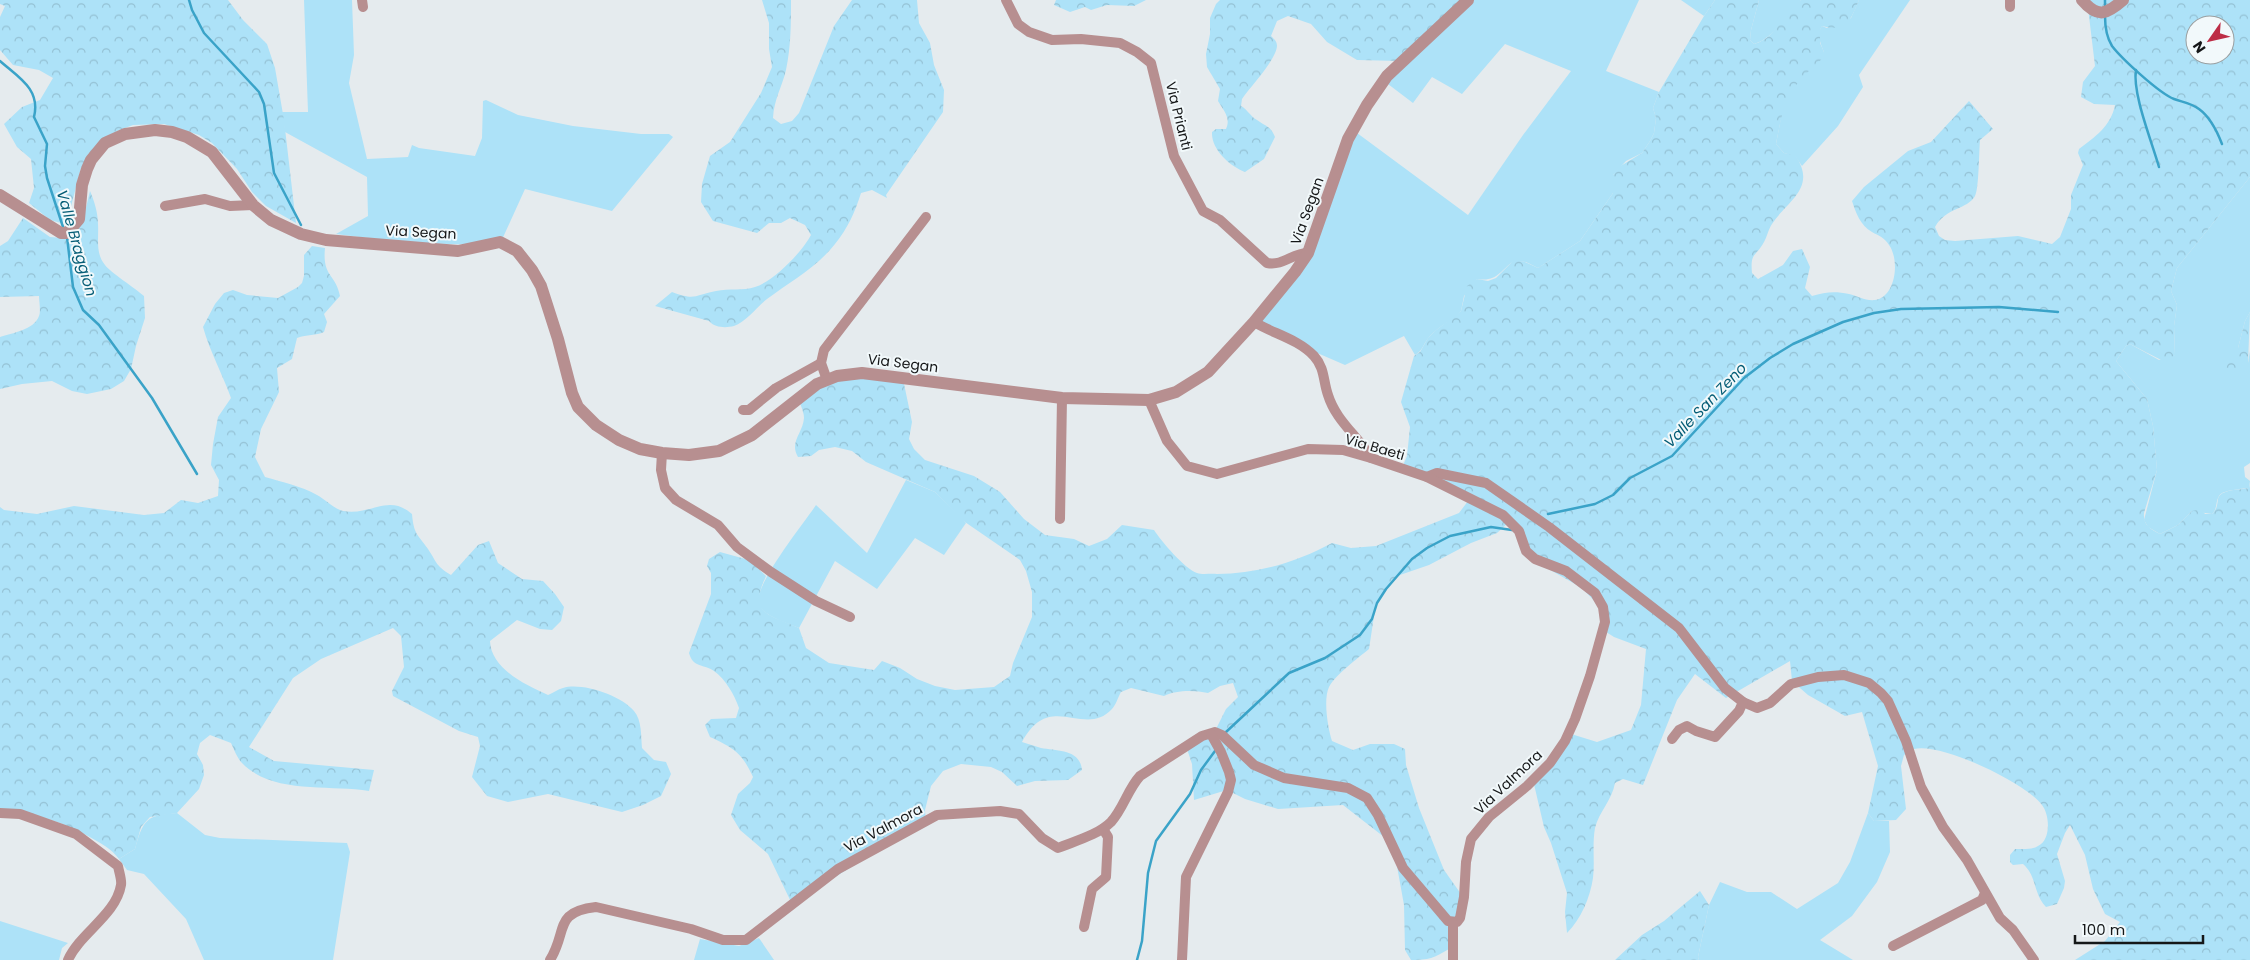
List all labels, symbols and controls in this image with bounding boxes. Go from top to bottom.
north arrow [2185,15,2235,65]
text: N [2188,37,2210,57]
street label: Via Prianti [1161,80,1197,152]
street label: Via Segan [1285,174,1329,248]
water label: Valle Braggion [52,187,102,299]
street label: Via Segan [385,220,457,244]
street label: Via Segan [867,349,939,377]
water label: Valle San Zeno [1659,358,1751,452]
street label: Via Baeti [1343,429,1407,465]
street label: Via Valmora [1470,745,1546,819]
street label: Via Valmora [840,799,926,857]
scale bar [2075,912,2202,944]
text: 100 m [2082,919,2125,940]

